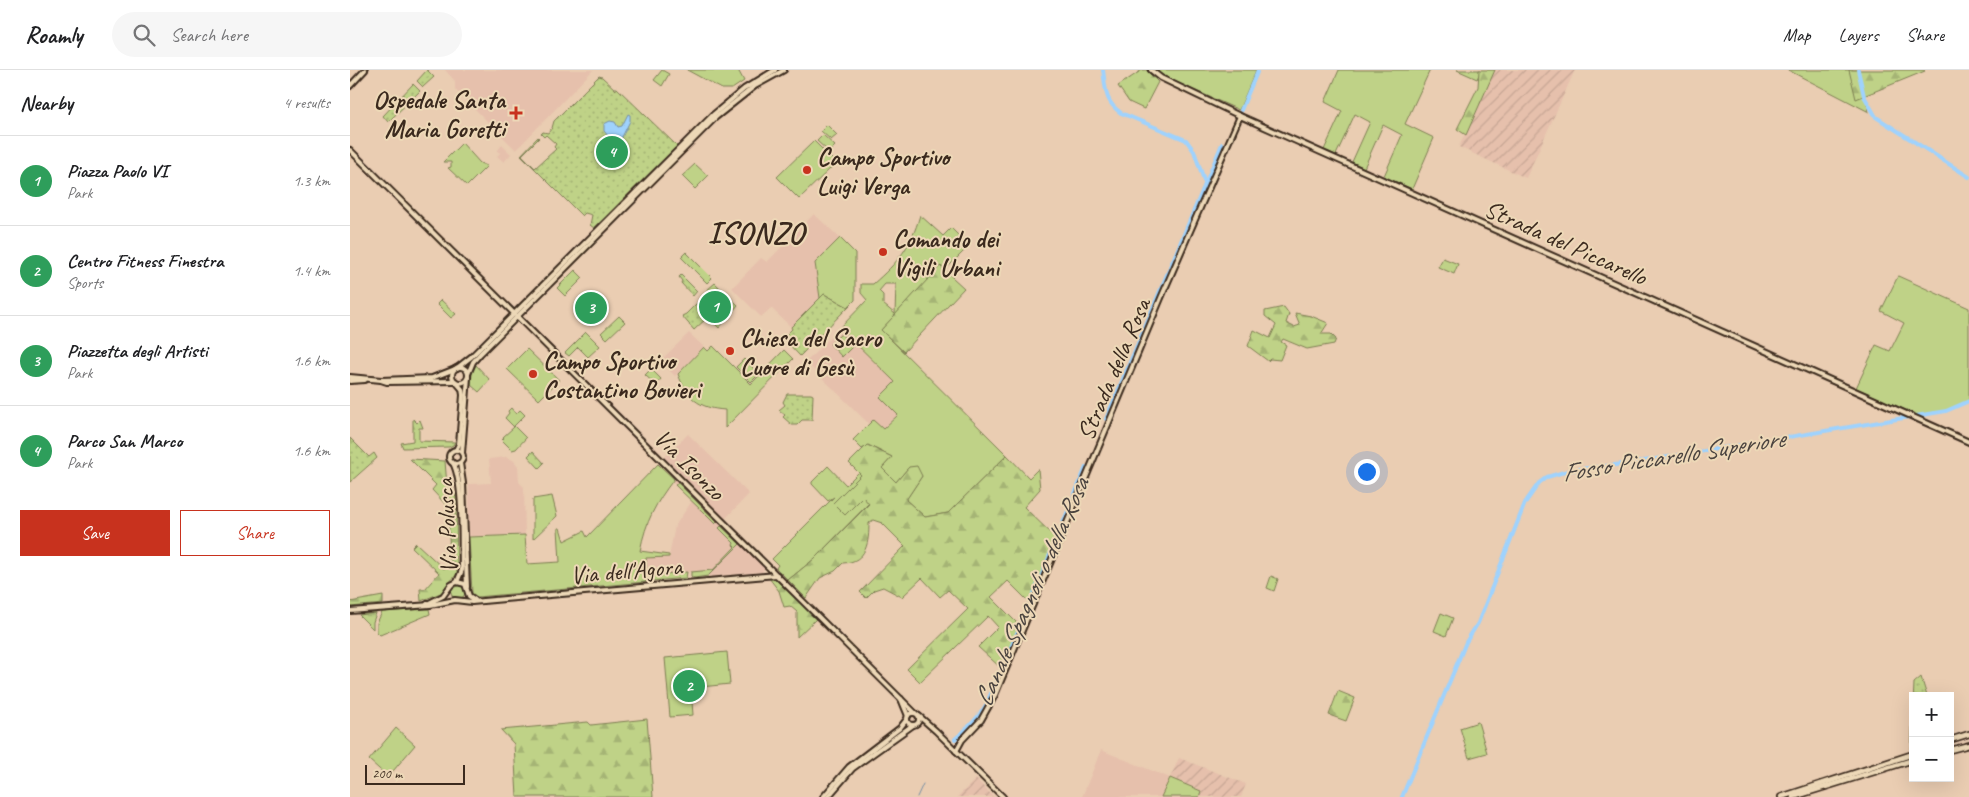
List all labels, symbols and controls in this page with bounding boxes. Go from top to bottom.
search box [112,12,462,57]
text: Roamly [25,20,82,50]
icon: search [130,21,158,49]
text: Search here [170,23,248,47]
text: Map [1783,24,1811,46]
text: Layers [1839,24,1878,46]
text: Share [1906,24,1944,46]
place label: Ospedale Santa Maria Goretti [373,84,508,145]
text: Nearby [20,90,73,116]
text: 4 results [283,93,330,113]
marker: Ospedale Santa Maria Goretti [509,106,523,120]
pin: 4 [596,133,628,171]
place label: Campo Sportivo Luigi Verga [817,141,952,202]
text: Piazza Paolo VI [67,159,168,183]
marker: Campo Sportivo Luigi Verga [801,164,813,176]
text: 1 [32,171,40,191]
text: 1.3 km [293,171,330,191]
text: Park [67,183,92,203]
street label: Strada del Piccarello [1480,193,1653,293]
district label: ISONZO [708,214,807,252]
place label: Comando dei Vigili Urbani [893,223,1002,284]
marker: Comando dei Vigili Urbani [877,246,889,258]
text: Centro Fitness Finestra [67,249,223,273]
text: 2 [32,261,40,281]
text: 1.4 km [293,261,330,281]
text: Sports [67,273,103,293]
pin: 1 [699,288,731,326]
pin: 3 [575,289,607,327]
street label: Strada della Rosa [1070,291,1159,445]
place label: Chiesa del Sacro Cuore di Gesù [740,322,883,383]
text: Piazzetta degli Artisti [67,339,207,363]
place label: Campo Sportivo Costantino Bovieri [543,345,703,406]
marker: Chiesa del Sacro Cuore di Gesù [724,345,736,357]
text: 3 [32,351,40,371]
text: 1.6 km [293,351,330,371]
text: Park [67,363,92,383]
marker: Campo Sportivo Costantino Bovieri [527,368,539,380]
water label: Fosso Piccarello Superiore [1560,421,1790,489]
street label: Via Isonzo [647,422,733,508]
text: Parco San Marco [67,429,182,453]
text: 4 [32,441,40,461]
text: 1.6 km [293,441,330,461]
text: Park [67,453,92,473]
your location [1354,459,1380,485]
water label: Canale Spagnoli o della Rosa [966,471,1098,711]
street label: Via Polusca [428,476,465,574]
button: Save [20,510,170,556]
button: Share [180,510,330,556]
street label: Via dell'Agora [569,550,685,592]
pin: 2 [673,667,705,705]
map controls [1909,692,1954,782]
button: + [1909,692,1954,737]
button: − [1909,737,1954,782]
scale bar [365,762,465,785]
text: 200 m [372,765,402,782]

